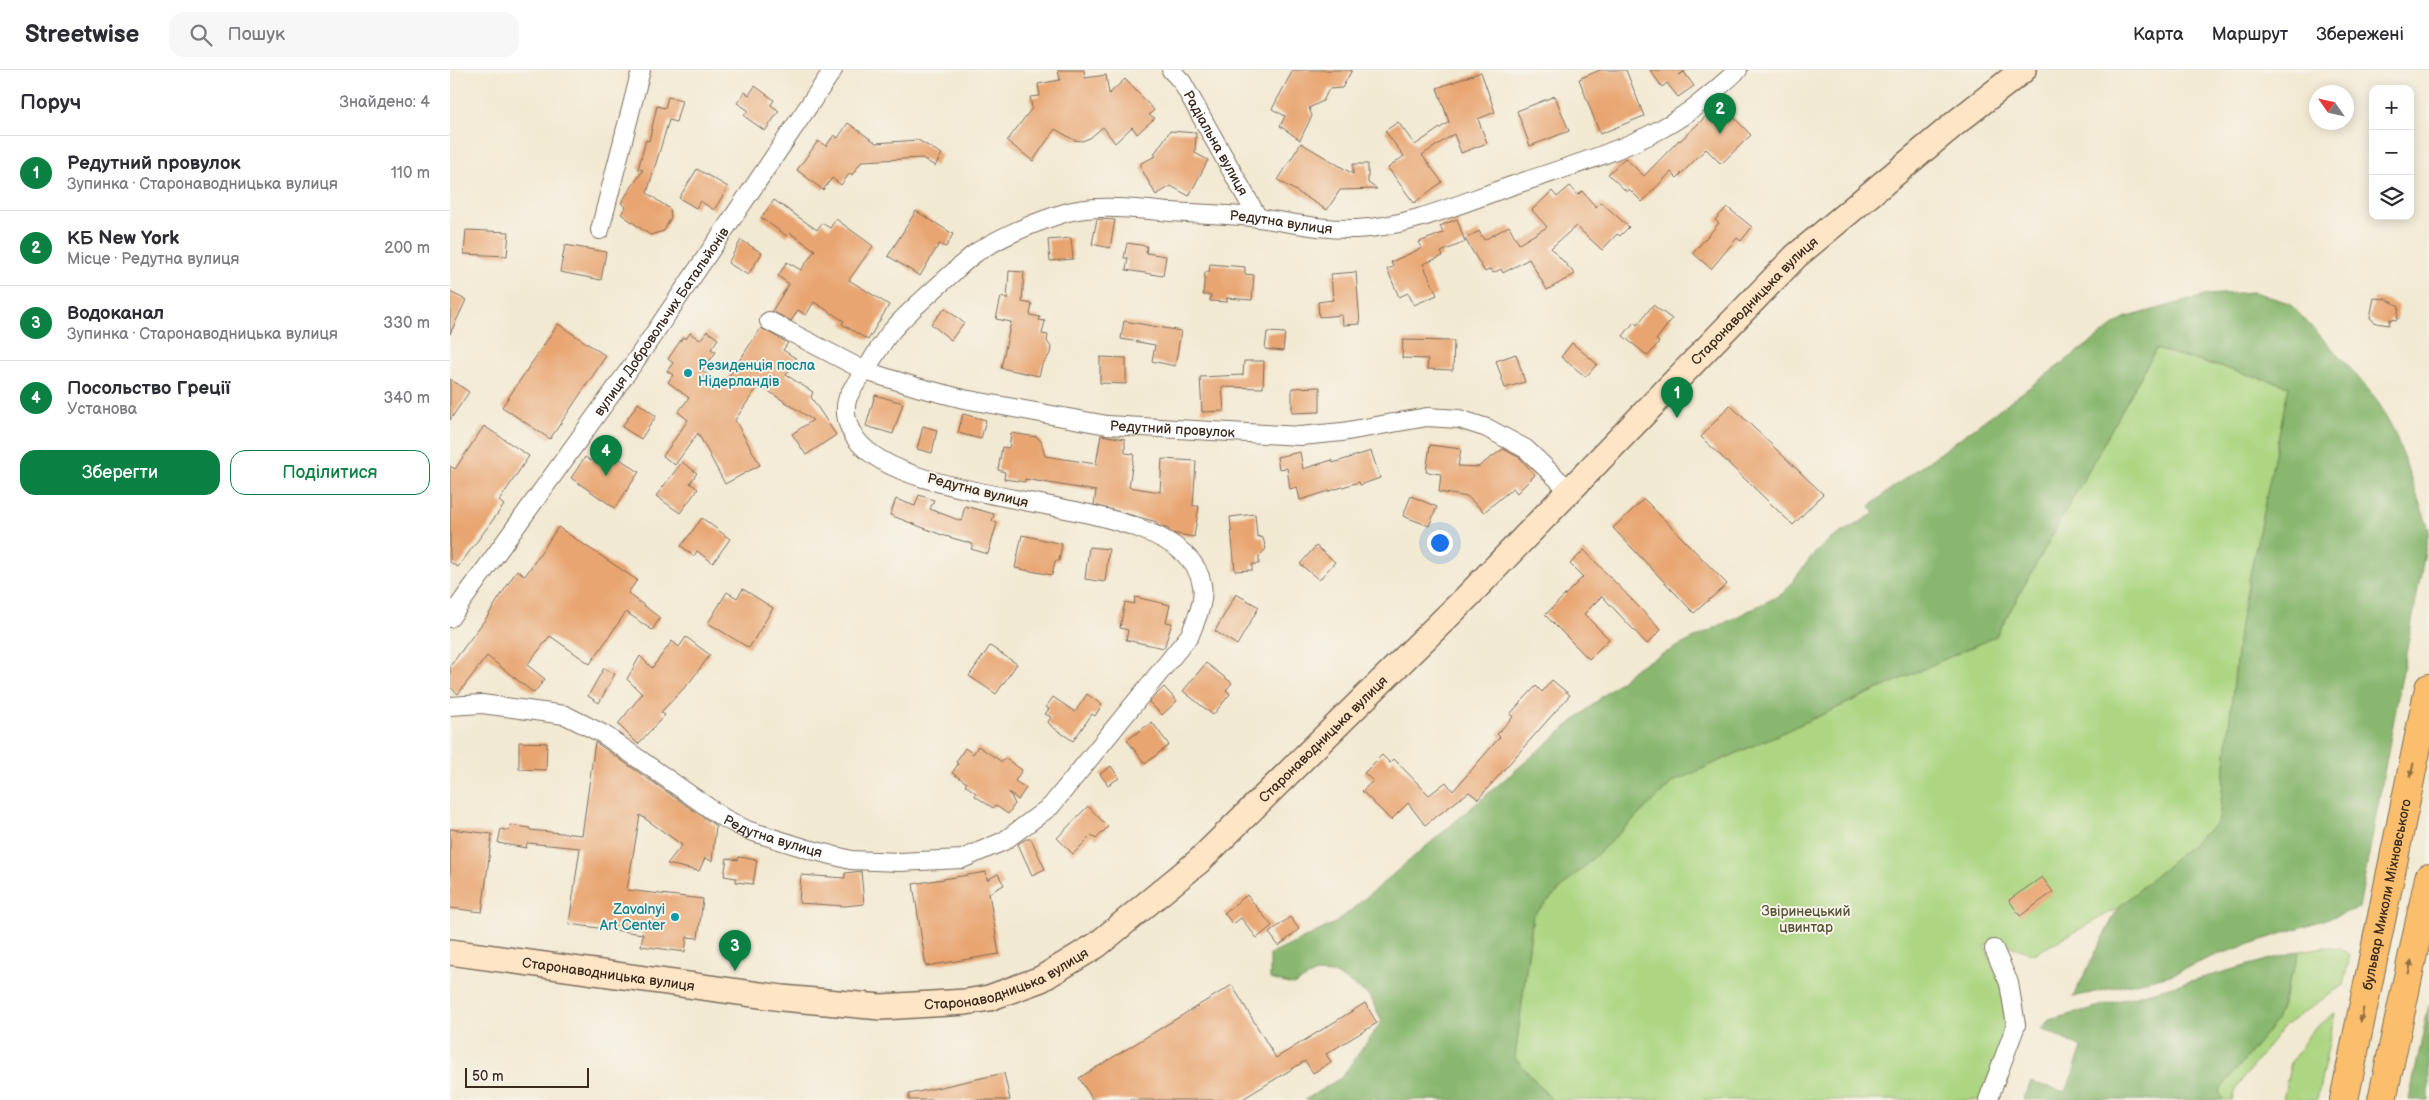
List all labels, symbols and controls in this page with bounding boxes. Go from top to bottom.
search box [169,12,519,57]
text: Streetwise [25,20,139,49]
icon: search [187,21,215,49]
text: Пошук [227,23,285,46]
text: Карта [2133,24,2184,45]
text: Маршрут [2212,24,2288,45]
text: Збережені [2316,24,2404,45]
north arrow [2309,85,2354,130]
map controls [2369,85,2414,220]
button: + [2369,85,2414,130]
street label: Радіальна вулиця [1179,88,1252,199]
text: Поруч [20,90,81,115]
text: Знайдено: 4 [340,93,430,112]
pin: 2 [1704,93,1736,134]
button: − [2369,130,2414,175]
text: Редутний провулок [67,152,241,175]
text: 1 [33,164,39,183]
text: 110 m [391,164,430,183]
text: Зупинка · Старонаводницька вулиця [67,175,338,194]
button: layers [2369,175,2414,220]
street label: Редутна вулиця [1229,207,1333,237]
street label: вулиця Добровольчих Батальйонів [590,224,733,419]
text: КБ New York [67,227,179,250]
street label: Старонаводницька вулиця [1687,233,1822,369]
text: 2 [31,239,41,258]
text: 200 m [384,239,430,258]
text: Місце · Редутна вулиця [67,250,239,269]
text: Водоканал [67,302,164,325]
text: 3 [31,314,41,333]
text: 330 m [383,314,430,333]
text: Зупинка · Старонаводницька вулиця [67,325,338,344]
place label: Резиденція посла Нідерландів [698,357,816,390]
marker: Резиденція посла Нідерландів [682,367,694,379]
text: Посольство Греції [67,377,230,400]
pin: 1 [1661,377,1693,418]
text: 4 [31,389,41,408]
text: 340 m [383,389,430,408]
text: Установа [67,400,137,419]
street label: Редутний провулок [1109,417,1236,441]
pin: 4 [590,435,622,476]
button: Зберегти [20,450,220,495]
button: Поділитися [230,450,430,495]
street label: Редутна вулиця [926,470,1030,511]
your location [1427,530,1453,556]
street label: Старонаводницька вулиця [1255,672,1391,806]
one-way arrow [2408,763,2416,778]
street label: бульвар Миколи Міхновського [2359,797,2415,991]
street label: Редутна вулиця [720,811,824,861]
place label: Zavalnyi Art Center [600,901,666,934]
park label: Звіринецький цвинтар [1762,903,1850,936]
marker: Zavalnyi Art Center [669,911,681,923]
pin: 3 [719,930,751,971]
street label: Старонаводницька вулиця [924,944,1092,1013]
street label: Старонаводницька вулиця [521,954,696,995]
one-way arrow [2406,959,2414,974]
one-way arrow [2357,1008,2365,1024]
scale bar [465,1065,589,1088]
text: 50 m [472,1068,504,1085]

